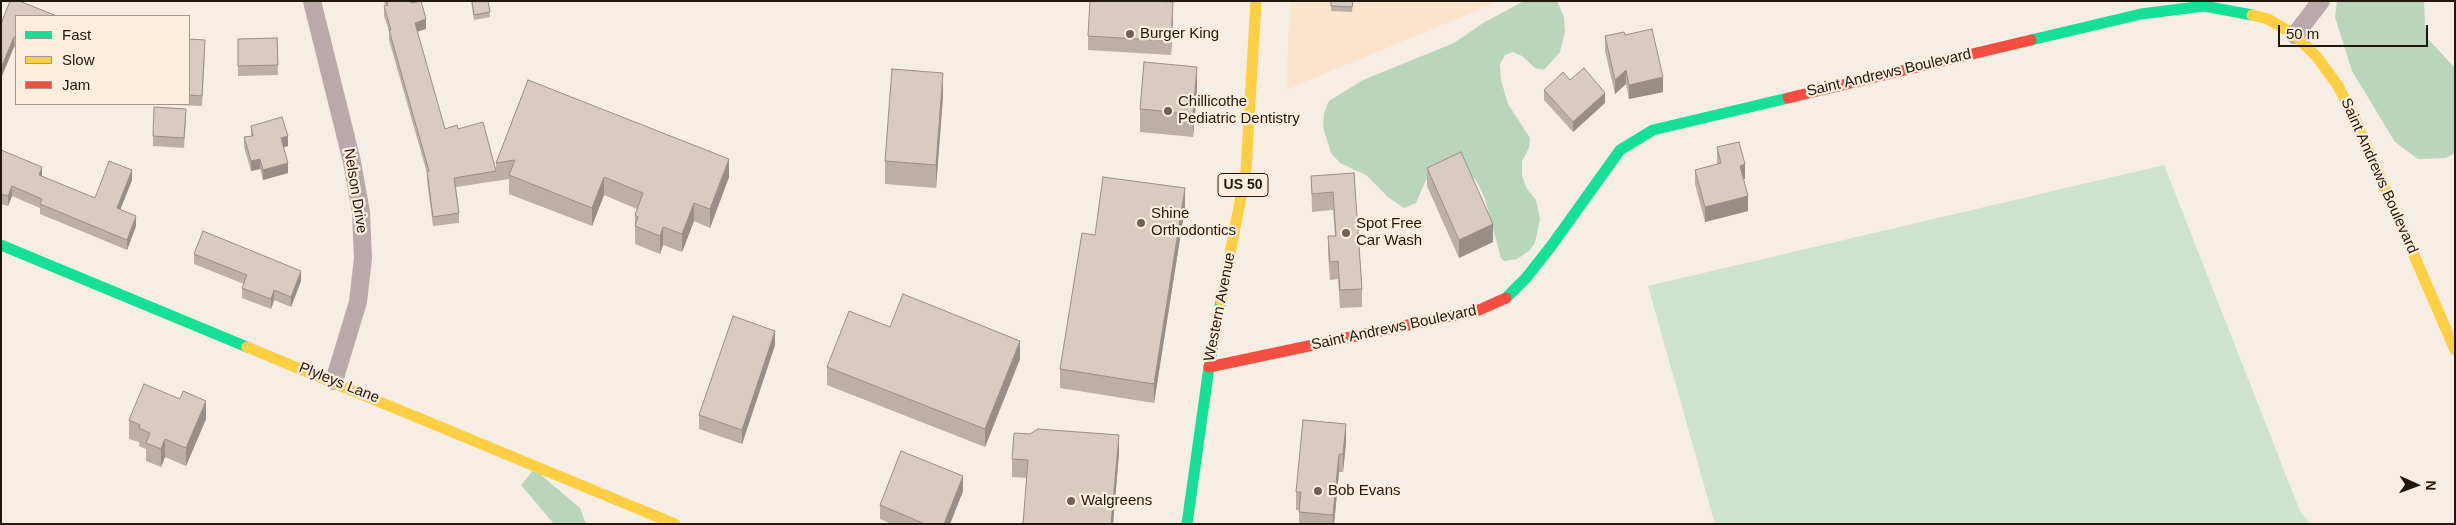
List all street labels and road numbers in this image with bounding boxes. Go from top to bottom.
street label: Saint Andrews Boulevard [1805,45,1973,101]
street label: Saint Andrews Boulevard [2337,95,2421,257]
street label: Nelson Drive [339,147,371,235]
road number: US 50 [1218,174,1268,196]
street label: Western Avenue [1201,251,1239,363]
street label: Saint Andrews Boulevard [1310,302,1478,354]
street label: Plyleys Lane [296,359,382,407]

